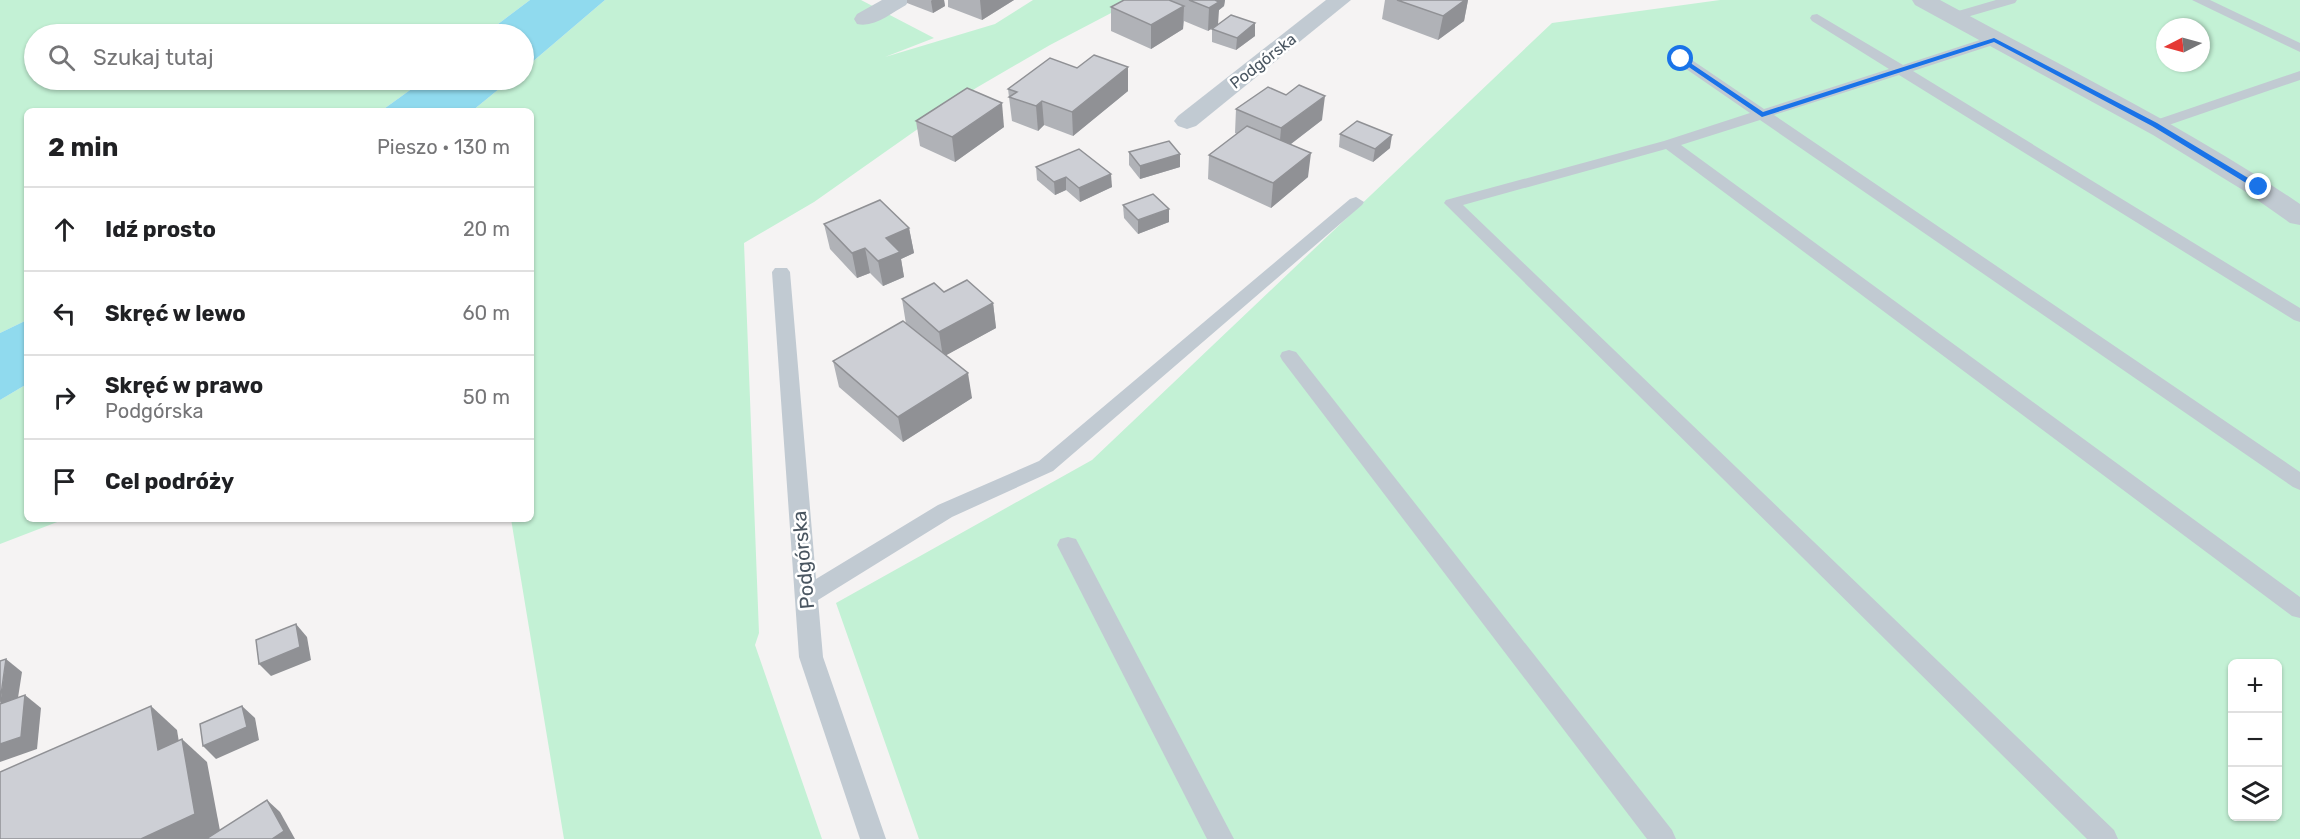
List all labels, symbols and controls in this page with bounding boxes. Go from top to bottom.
north arrow [2156,18,2210,72]
search box [24,24,534,90]
street label: Podgórska [1226,29,1300,93]
icon: search [45,41,78,74]
text: Szukaj tutaj [93,44,214,71]
route start [1667,45,1693,71]
text: 2 min [48,132,118,163]
text: Pieszo · 130 m [377,135,510,159]
route end [2245,173,2271,199]
icon: ahead [48,213,81,246]
text: Idź prosto [105,216,216,243]
text: 20 m [463,217,510,241]
icon: left [48,297,81,330]
text: Skręć w lewo [105,300,246,327]
text: 60 m [463,301,510,325]
text: Skręć w prawo [105,372,263,399]
icon: right [48,381,81,414]
text: 50 m [463,385,510,409]
text: Podgórska [105,399,203,423]
icon: arrive [48,465,81,498]
text: Cel podróży [105,468,234,495]
street label: Podgórska [787,510,819,610]
map controls [2228,659,2282,821]
button: + [2228,659,2282,713]
button: − [2228,713,2282,767]
button: layers [2228,767,2282,821]

